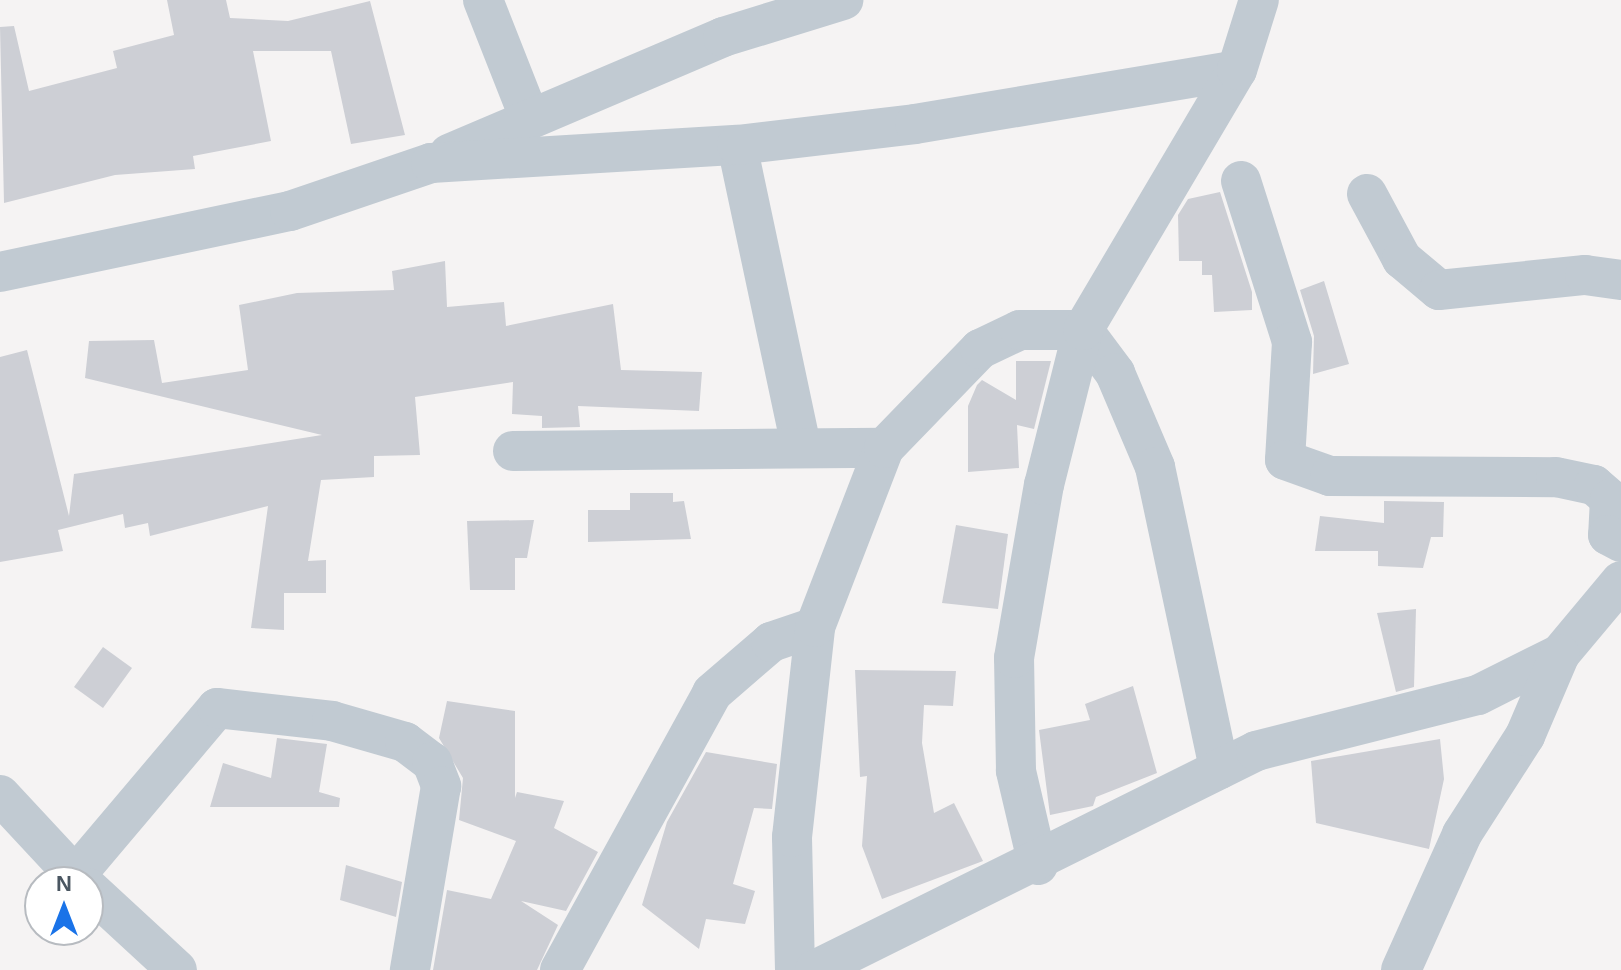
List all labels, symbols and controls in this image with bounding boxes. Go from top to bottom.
north arrow [24,866,104,946]
text: N [56,871,72,896]

